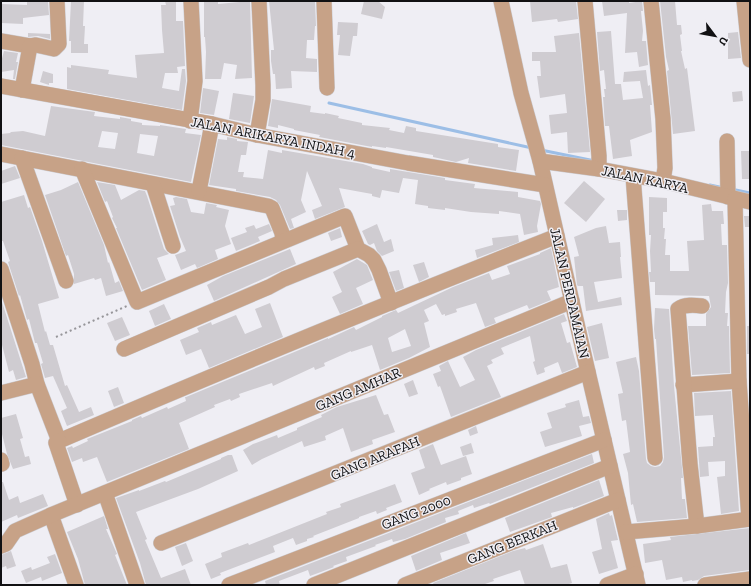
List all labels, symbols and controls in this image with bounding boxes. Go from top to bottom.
north arrow [695,16,735,56]
text: U [715,34,731,48]
street label: JALAN ARIKARYA INDAH 4 [189,113,357,162]
street label: JALAN KARYA [600,162,691,197]
street label: JALAN PERDAMAIAN [546,226,593,360]
street label: GANG AMHAR [313,364,404,415]
street label: GANG ARAFAH [328,433,422,484]
street label: GANG 2000 [379,491,453,533]
street label: GANG BERKAH [465,517,560,568]

